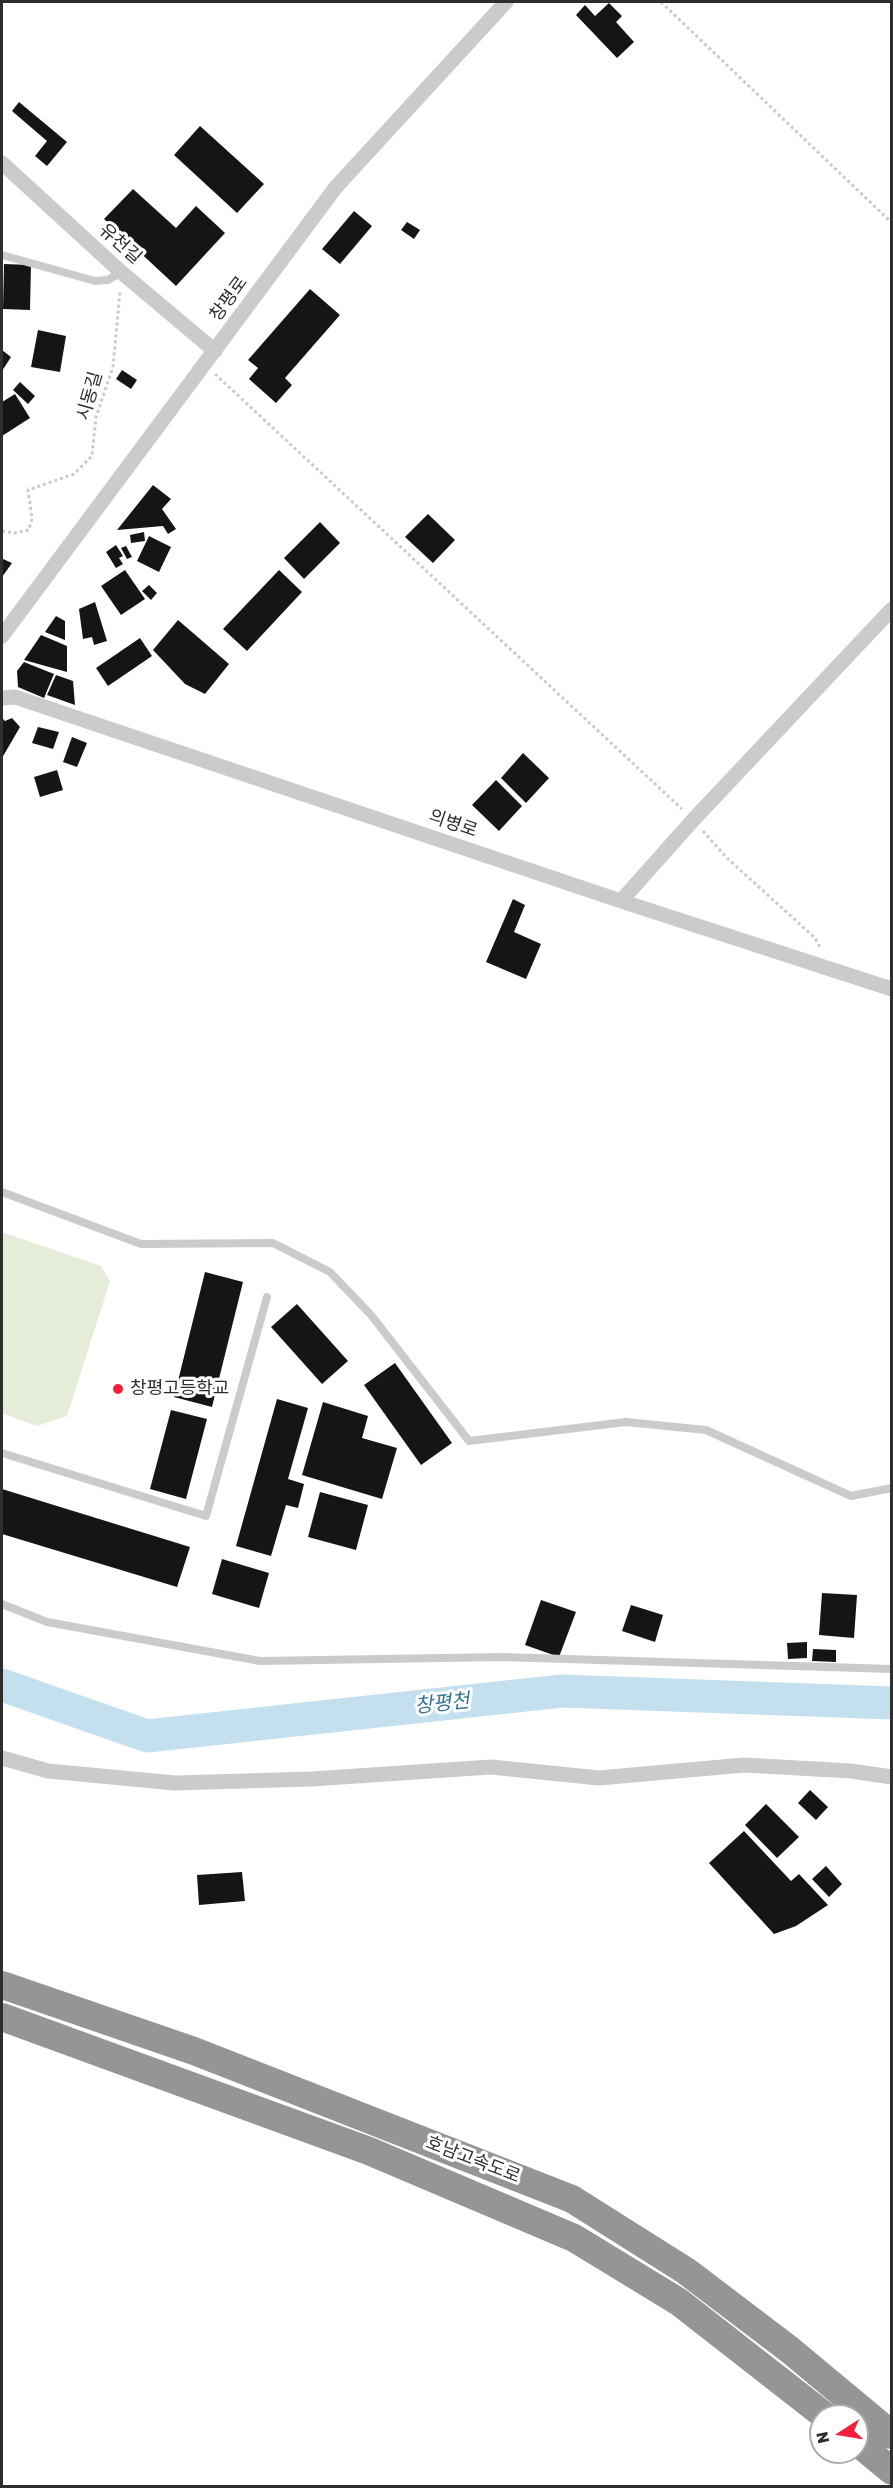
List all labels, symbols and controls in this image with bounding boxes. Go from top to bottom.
street label: 유천길 [94,219,146,269]
street label: 창평로 [206,273,252,325]
street label: 시동길 [73,369,107,423]
street label: 의병로 [426,806,480,842]
place label: 창평고등학교 [130,1378,229,1400]
marker: 창평고등학교 [111,1382,125,1396]
water label: 창평천 [413,1689,471,1719]
street label: 호남고속도로 [423,2132,523,2188]
north arrow [809,2404,869,2464]
text: N [812,2430,833,2445]

